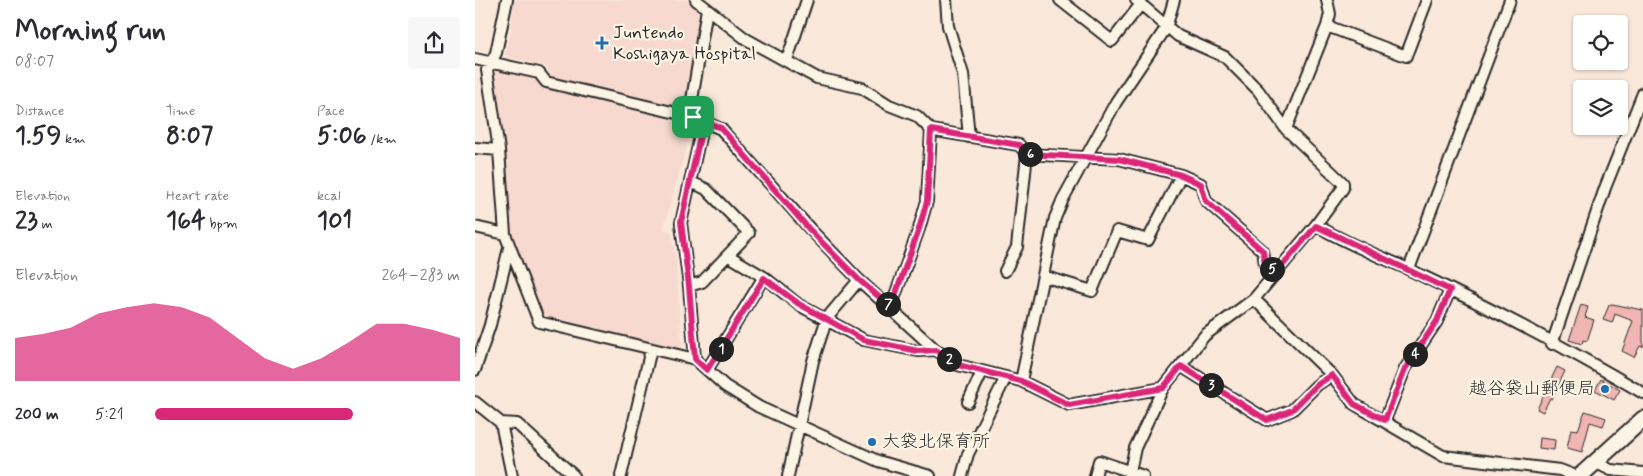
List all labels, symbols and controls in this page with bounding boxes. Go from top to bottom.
text: Morning run [15,13,166,50]
map controls [1573,15,1628,135]
button: locate [1573,15,1628,70]
button: share [408,17,460,69]
place label: Juntendo Koshigaya Hospital [613,21,756,66]
marker: Juntendo Koshigaya Hospital [595,36,609,50]
text: 08:07 [15,51,54,72]
button: layers [1573,80,1628,135]
pin [672,96,714,138]
text: Distance [15,102,64,120]
text: Time [166,102,195,120]
text: Pace [317,102,345,120]
icon: arrive [679,103,707,131]
text: 1.59 [15,120,61,153]
text: 8:07 [166,120,213,153]
text: 5:06 [317,120,366,153]
text: km [61,130,86,148]
text: /km [366,130,397,148]
pin: 6 [1017,142,1043,166]
text: 6 [1027,145,1034,163]
text: Elevation [15,187,70,205]
text: Heart rate [166,187,229,205]
text: kcal [317,187,341,205]
text: 23 [15,205,38,238]
text: 164 [166,205,206,238]
text: 101 [317,205,352,238]
text: m [38,215,53,233]
text: bpm [206,215,238,233]
pin: 5 [1259,256,1285,282]
text: 5 [1268,260,1277,278]
text: Elevation [15,265,78,286]
text: 264–283 m [381,265,460,286]
pin: 7 [875,292,901,316]
text: 7 [884,295,893,313]
pin: 1 [709,336,733,362]
text: 1 [718,340,725,358]
pin: 4 [1403,342,1427,366]
text: 4 [1411,345,1420,363]
pin: 2 [937,346,961,372]
text: 2 [946,350,953,368]
pin: 3 [1199,372,1223,398]
text: 3 [1208,376,1215,394]
place label: 越谷袋山郵便局 [1469,377,1595,401]
marker: 越谷袋山郵便局 [1599,383,1611,395]
text: 200 m [15,404,59,425]
text: 5:21 [95,404,124,425]
place label: 大袋北保育所 [882,430,990,454]
marker: 大袋北保育所 [866,436,878,448]

